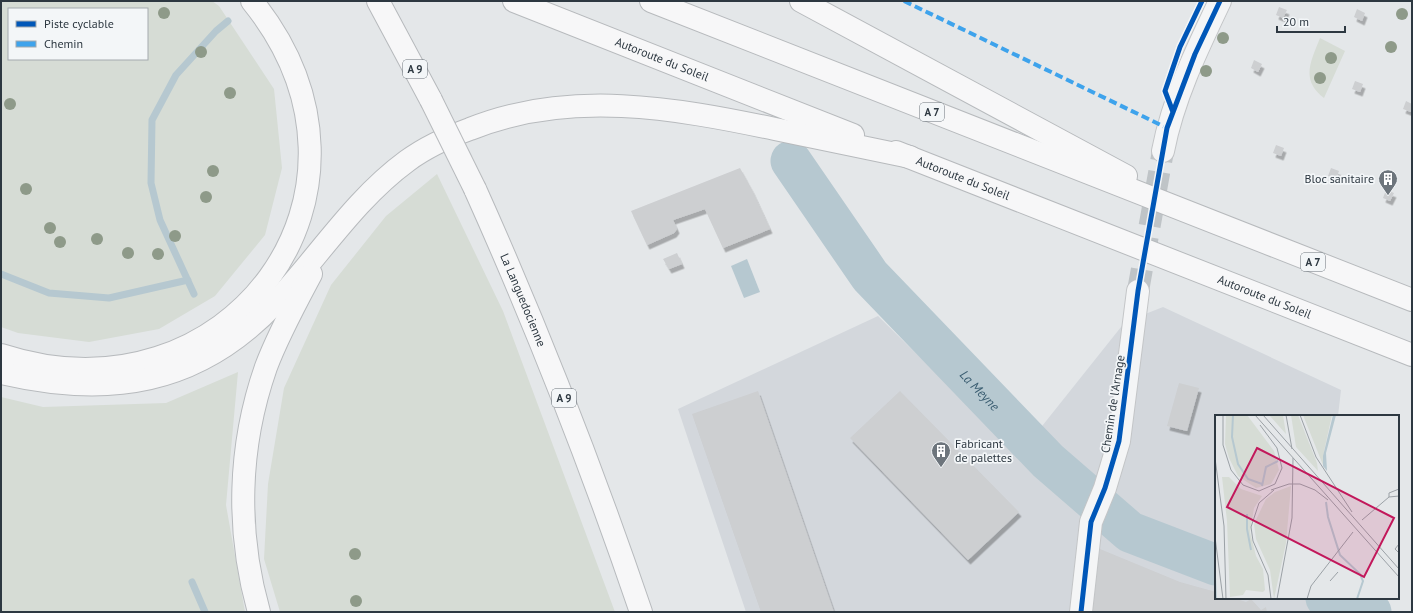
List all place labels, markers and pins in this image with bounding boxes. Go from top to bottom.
building icon: Bloc sanitaire [1377,168,1399,196]
place label: Bloc sanitaire [1305,171,1374,186]
place label: Fabricant de palettes [955,436,1012,465]
building icon: Fabricant de palettes [930,440,952,468]

